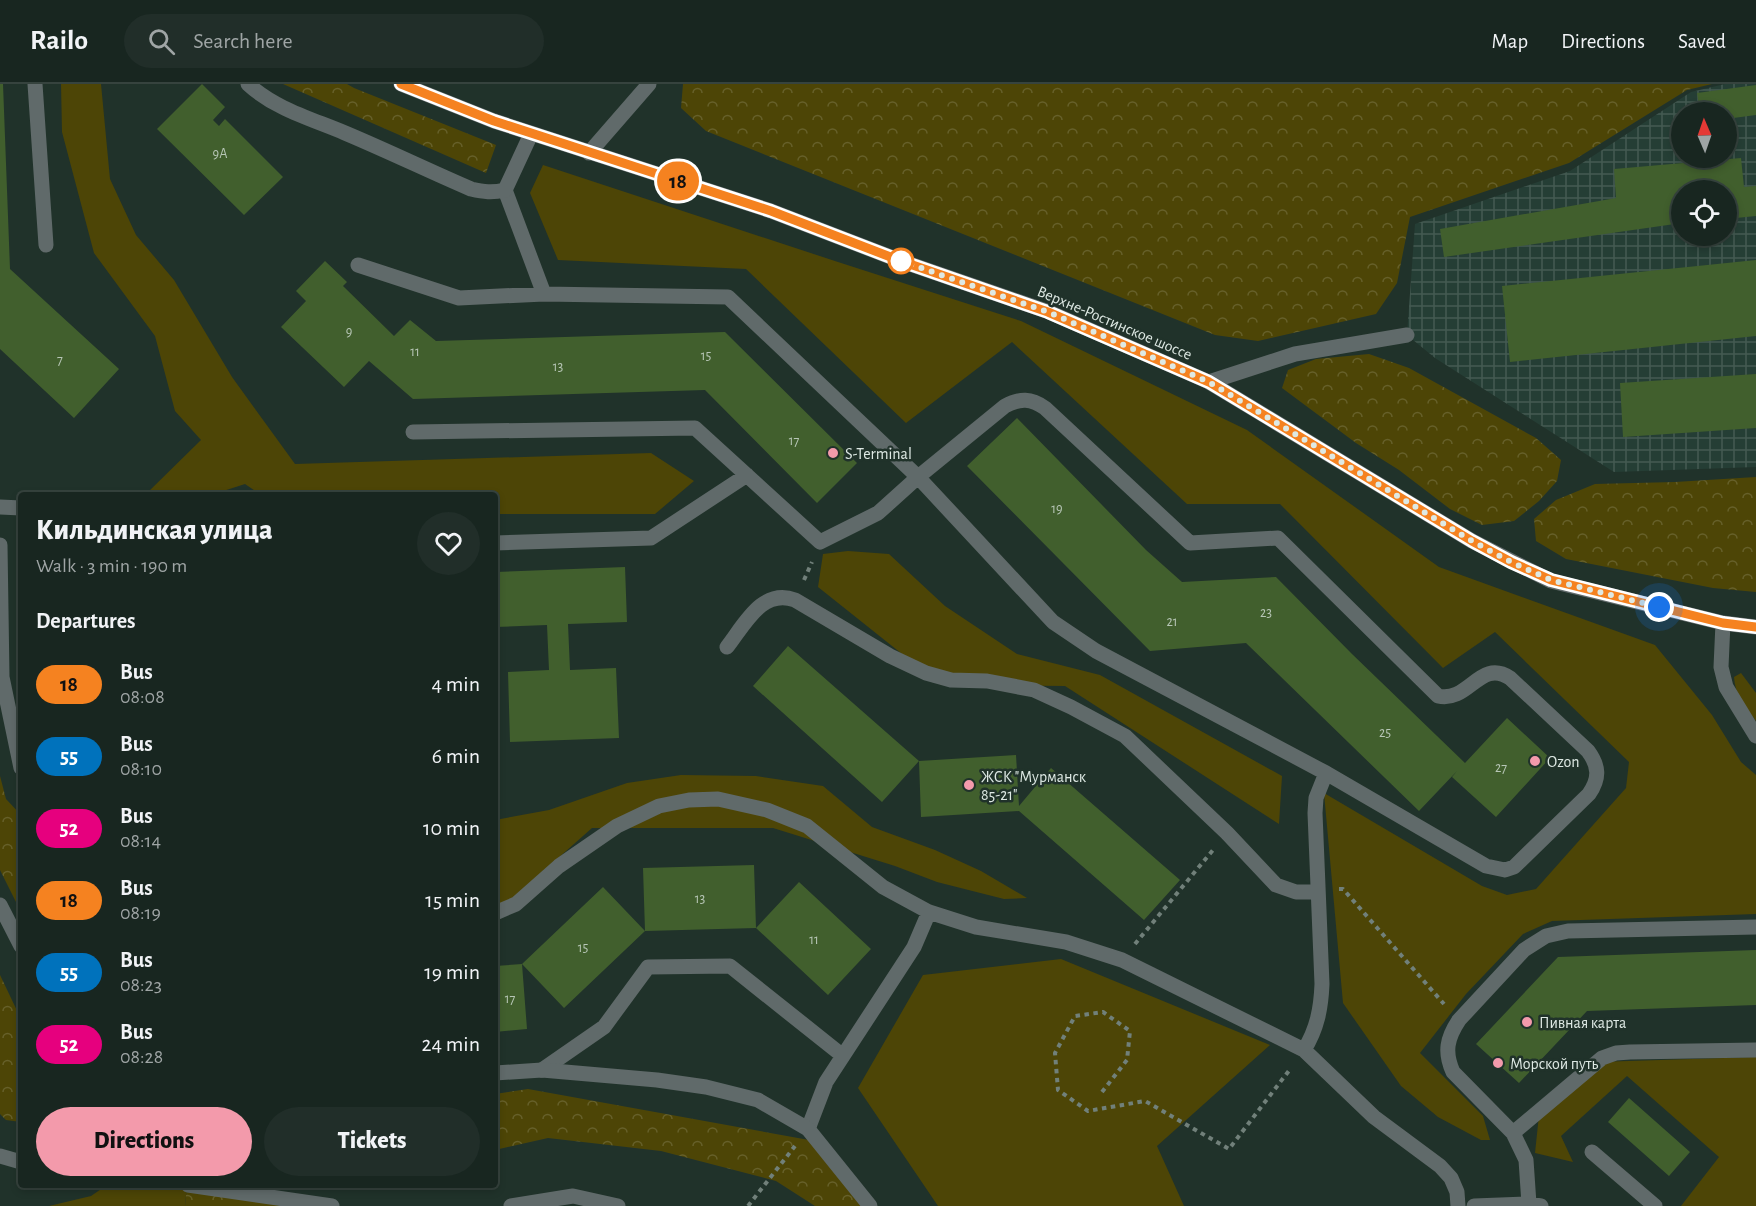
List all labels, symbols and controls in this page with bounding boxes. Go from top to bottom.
search box [124,14,544,68]
icon: search [145,25,178,58]
text: Railo [30,27,88,55]
text: Search here [193,30,293,52]
text: Map [1492,31,1528,52]
text: Directions [1561,31,1645,52]
text: Saved [1678,31,1726,52]
north arrow [1671,102,1737,168]
map controls [1671,102,1737,246]
house number: 9А [213,147,227,161]
line badge: 18 [651,162,705,200]
text: 18 [669,171,687,192]
button: locate [1671,180,1737,246]
unlabelled marker [888,248,914,274]
street label: Верхне-Ростинское шоссе [1035,283,1194,363]
house number: 9 [346,325,352,339]
house number: 11 [410,345,420,359]
house number: 15 [701,349,711,363]
house number: 7 [57,353,63,367]
house number: 13 [553,360,564,374]
house number: 17 [789,434,799,448]
marker: S-Terminal [826,446,840,460]
place label: S-Terminal [845,446,912,462]
house number: 19 [1051,502,1063,516]
button: heart [417,512,480,575]
text: Кильдинская улица [36,517,273,545]
text: Walk · 3 min · 190 m [36,556,187,576]
your location [1644,592,1674,622]
house number: 23 [1260,606,1272,620]
text: Departures [36,610,136,632]
house number: 21 [1166,615,1178,629]
text: Bus [120,661,153,683]
text: 4 min [432,673,480,695]
text: 18 [60,674,78,695]
text: 08:08 [120,687,165,707]
house number: 25 [1379,726,1391,740]
text: Bus [120,733,153,755]
text: 6 min [432,745,480,767]
text: 55 [60,746,78,767]
marker: Ozon [1528,754,1542,768]
place label: Ozon [1547,754,1579,770]
text: 08:10 [120,759,162,779]
house number: 27 [1495,761,1507,775]
place label: ЖСК "Мурманск 85-21" [981,769,1087,803]
marker: ЖСК "Мурманск 85-21" [962,778,976,792]
text: Bus [120,805,153,827]
text: 10 min [423,817,480,839]
text: 52 [60,818,78,839]
text: 08:14 [120,831,161,851]
text: Bus [120,877,153,899]
text: 15 min [425,889,480,911]
text: 18 [60,890,78,911]
house number: 13 [695,892,706,906]
text: 08:19 [120,903,161,923]
house number: 11 [809,933,819,947]
house number: 15 [578,941,588,955]
text: Bus [120,949,153,971]
text: 19 min [424,961,480,983]
text: 55 [60,962,78,983]
text: 08:23 [120,975,162,995]
house number: 17 [505,992,515,1006]
marker: Пивная карта [1520,1015,1534,1029]
place label: Пивная карта [1539,1015,1626,1031]
text: Bus [120,1021,153,1043]
text: 24 min [422,1033,480,1055]
text: 52 [60,1034,78,1055]
text: 08:28 [120,1047,163,1067]
marker: Морской путь [1491,1056,1505,1070]
place label: Морской путь [1510,1056,1599,1073]
button: Directions [36,1107,252,1176]
button: Tickets [264,1107,480,1176]

